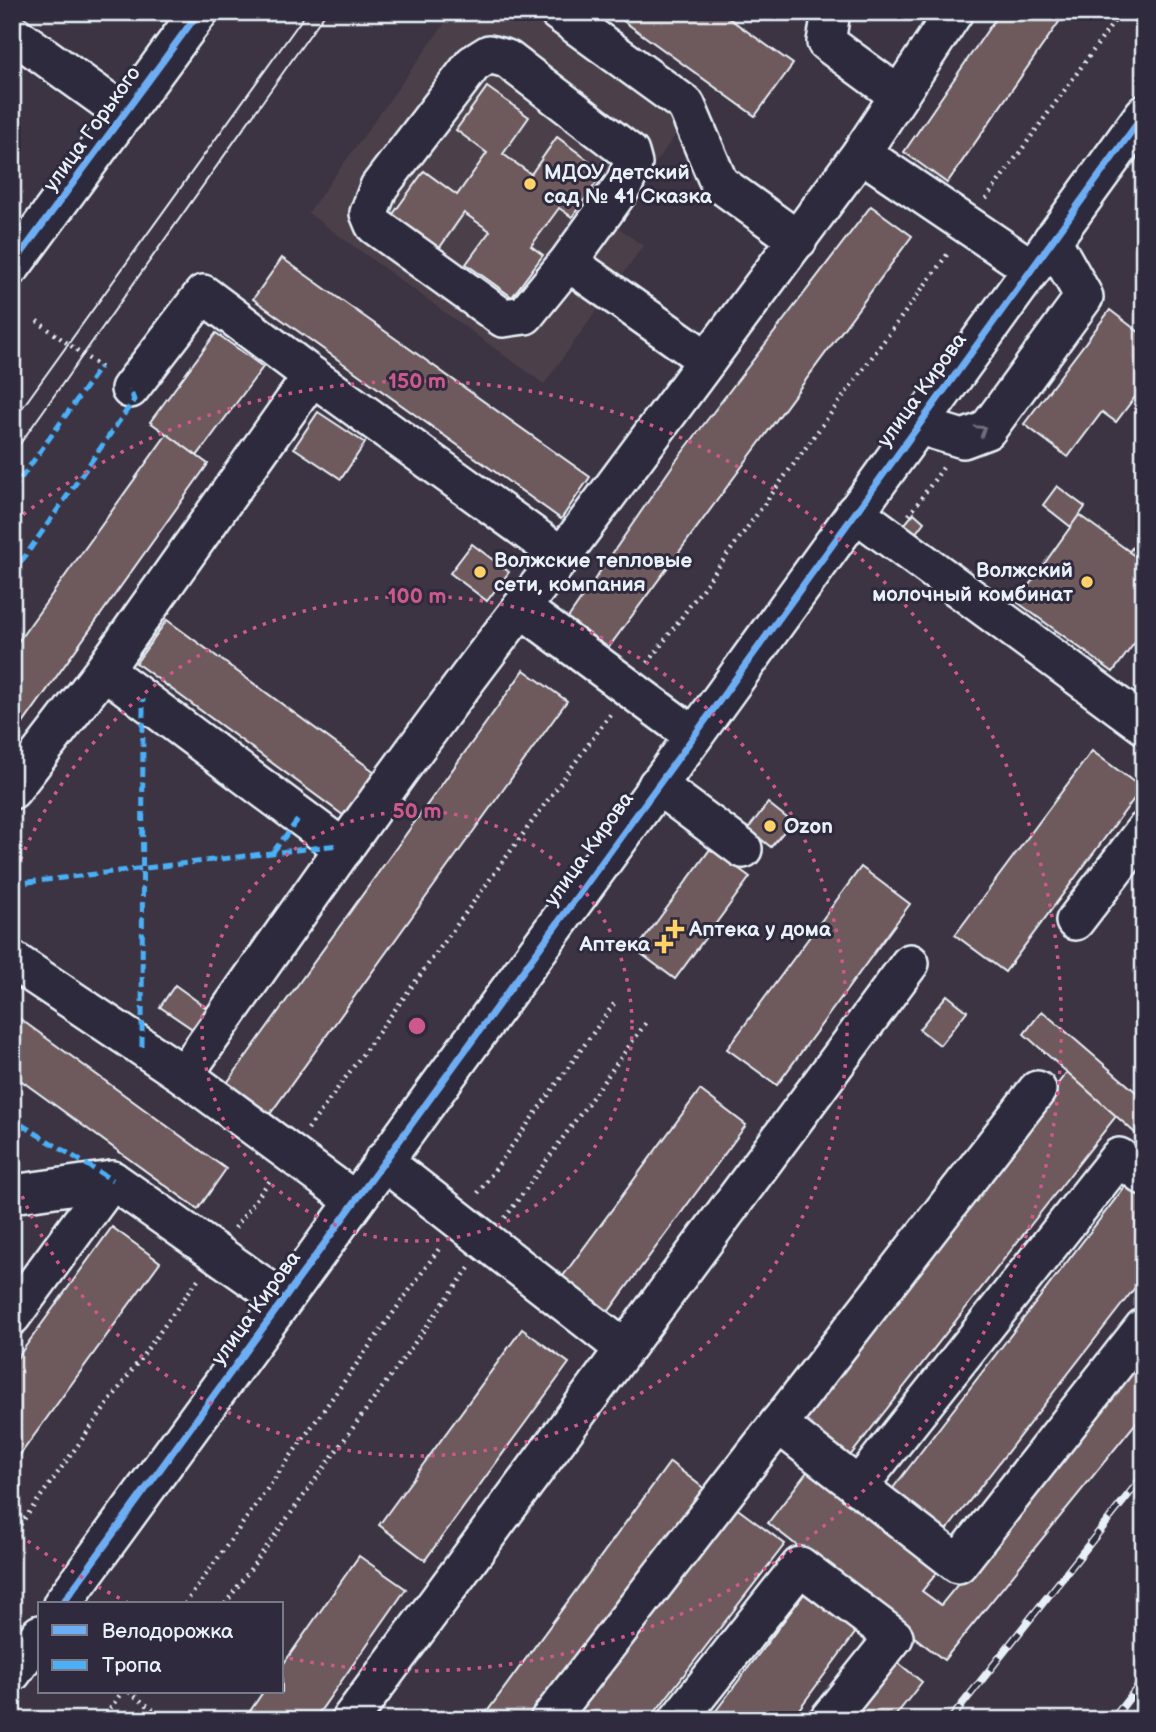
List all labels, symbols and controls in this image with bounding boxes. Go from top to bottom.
street label: улица Горького [38,61,146,197]
place label: МДОУ детский сад № 41 Сказка [544,160,713,209]
marker: МДОУ детский сад № 41 Сказка [522,176,538,192]
street label: улица Кирова [872,327,972,452]
text: 150 m [388,369,446,394]
one-way arrow [973,425,986,438]
place label: Волжские тепловые сети, компания [494,548,692,597]
place label: Волжский молочный комбинат [872,558,1073,607]
marker: Волжские тепловые сети, компания [472,564,488,580]
marker: Волжский молочный комбинат [1079,574,1095,590]
text: 100 m [388,584,446,609]
street label: улица Кирова [539,786,639,911]
text: 50 m [393,799,441,824]
place label: Ozon [784,814,833,839]
marker: Ozon [762,818,778,834]
place label: Аптека у дома [688,917,832,942]
marker: Аптека у дома [667,921,683,937]
place label: Аптека [578,932,651,957]
marker: Аптека [656,936,672,952]
centre of rings [405,1014,429,1038]
street label: улица Кирова [206,1245,306,1370]
legend [38,1602,284,1694]
text: Велодорожка [102,1619,234,1644]
text: Тропа [102,1653,162,1678]

